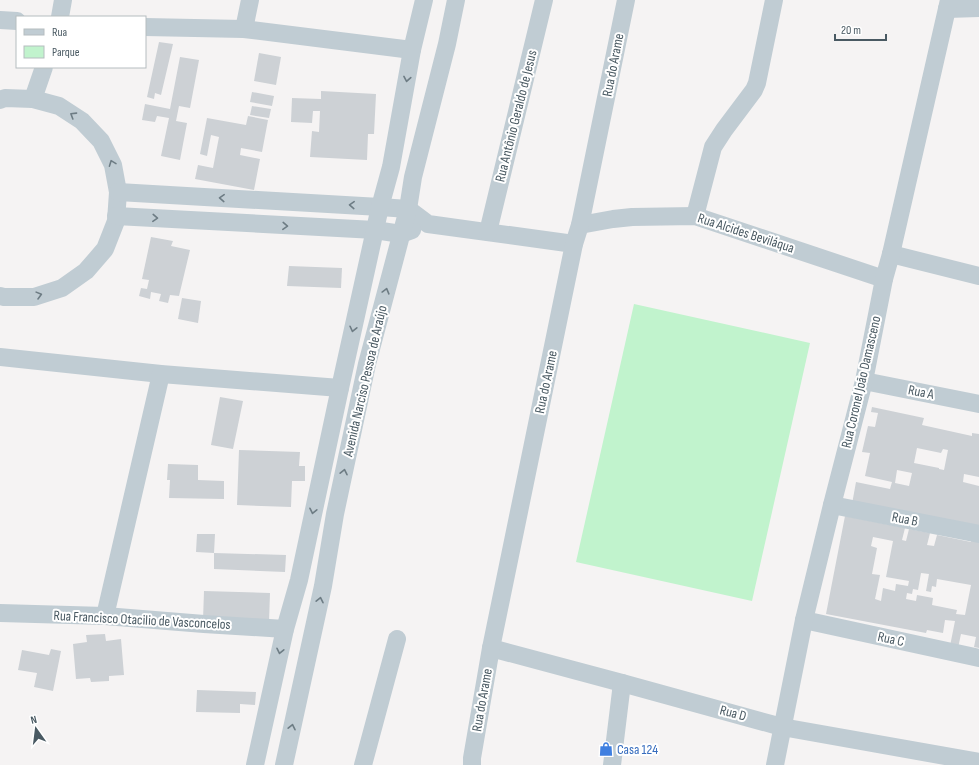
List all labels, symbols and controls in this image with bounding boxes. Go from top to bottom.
legend [16,16,146,68]
scale bar [835,16,886,42]
text: 20 m [841,23,861,38]
text: Rua [52,25,68,40]
street label: Rua do Arame [599,32,627,98]
text: Parque [52,45,80,60]
street label: Rua Antônio Geraldo de Jesus [491,48,541,184]
one-way arrow [403,76,411,82]
one-way arrow [70,112,77,119]
one-way arrow [108,160,116,167]
one-way arrow [219,193,225,202]
one-way arrow [349,201,355,210]
street label: Rua Alcides Beviláqua [696,209,796,257]
one-way arrow [152,214,158,223]
one-way arrow [282,221,288,230]
one-way arrow [381,288,390,295]
one-way arrow [35,291,42,300]
street label: Avenida Narciso Pessoa de Araújo [339,304,391,459]
street label: Rua Coronel João Damasceno [838,314,885,450]
one-way arrow [349,326,357,332]
street label: Rua do Arame [531,349,561,415]
street label: Rua A [907,381,936,403]
one-way arrow [339,469,347,475]
one-way arrow [310,508,318,514]
street label: Rua B [891,508,919,530]
one-way arrow [315,597,323,603]
street label: Rua Francisco Otacilio de Vasconcelos [53,607,231,633]
street label: Rua C [876,628,906,650]
one-way arrow [276,648,284,654]
street label: Rua do Arame [468,667,496,733]
street label: Rua D [718,701,748,725]
north arrow [16,709,56,749]
text: N [29,713,38,727]
one-way arrow [287,724,296,730]
shop icon: Casa 124 [598,741,614,757]
place label: Casa 124 [617,741,658,758]

